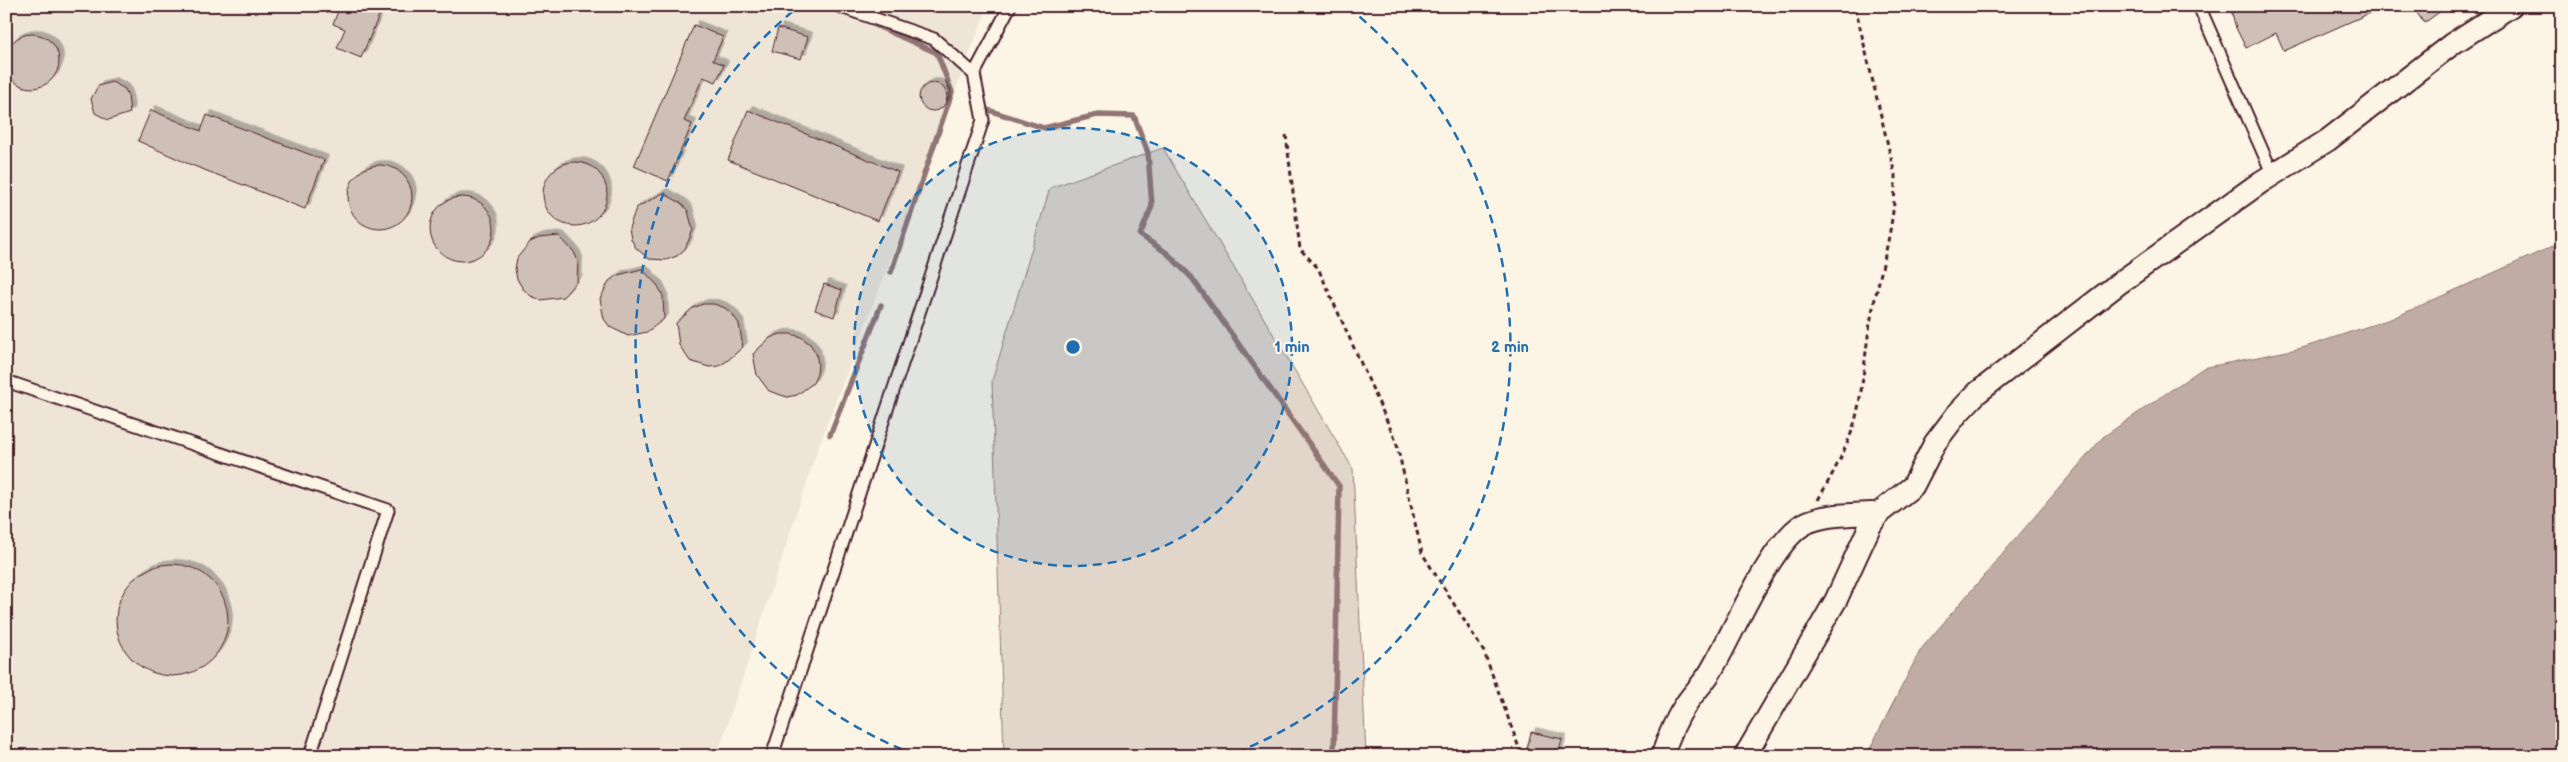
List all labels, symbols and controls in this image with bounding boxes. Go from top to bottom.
centre of rings [1064,338,1082,356]
text: 1 min [1274,338,1310,357]
text: 2 min [1491,338,1529,357]

